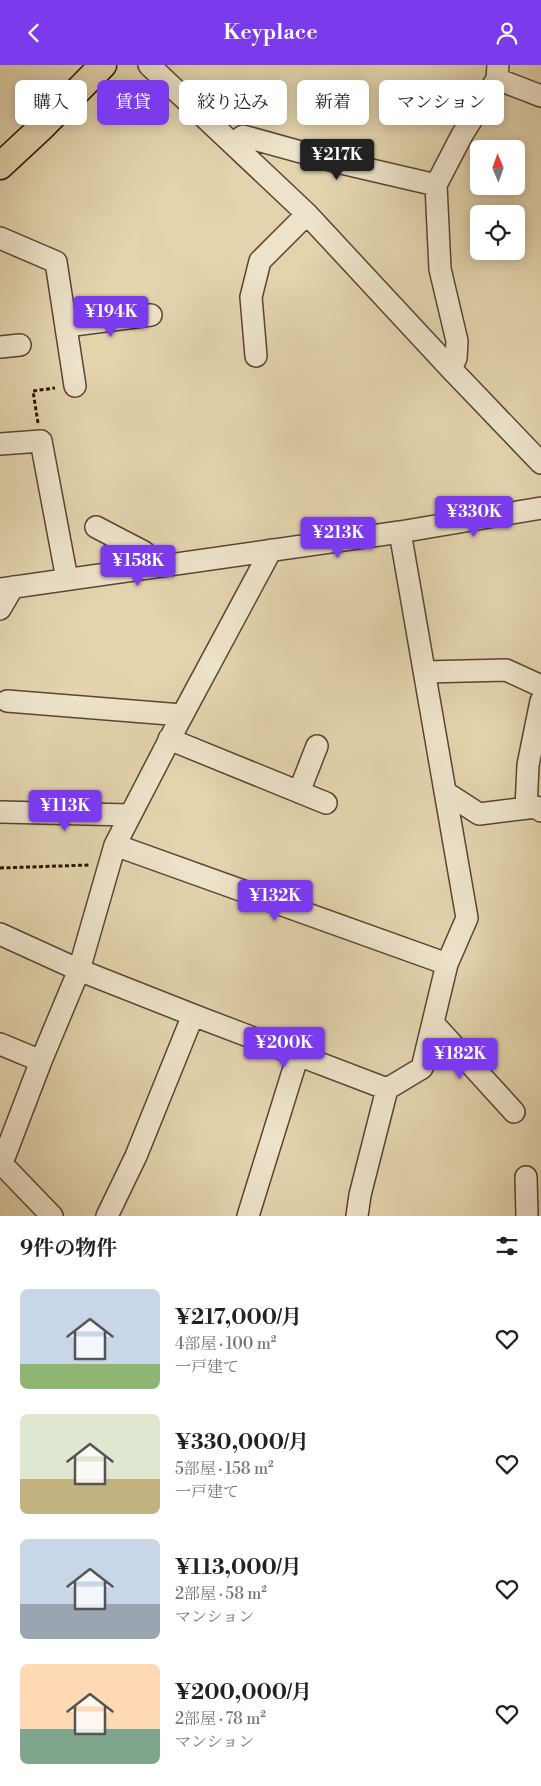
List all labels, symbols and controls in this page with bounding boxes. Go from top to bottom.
icon: back [20,19,48,47]
text: Keyplace [223,19,318,46]
icon: person [493,19,521,47]
chip: 購入 [15,80,87,125]
chip: 賃貸 [97,80,169,125]
chip: 絞り込み [179,80,287,125]
chip: 新着 [297,80,369,125]
chip: マンション [379,80,504,125]
pin: ¥217K [302,139,372,181]
north arrow [470,140,525,195]
map controls [470,140,525,260]
text: ¥217K [311,145,363,165]
button: locate [470,205,525,260]
pin: ¥194K [76,295,146,338]
text: ¥194K [84,302,138,322]
pin: ¥330K [439,495,509,538]
text: ¥330K [446,502,502,522]
pin: ¥213K [303,517,373,559]
text: ¥213K [312,523,364,543]
pin: ¥158K [103,545,173,587]
text: ¥158K [111,551,165,571]
pin: ¥113K [30,789,100,832]
text: ¥113K [40,796,90,816]
pin: ¥132K [240,879,310,922]
text: ¥132K [249,886,301,906]
pin: ¥200K [249,1027,319,1069]
text: ¥200K [255,1033,313,1053]
pin: ¥182K [425,1037,495,1080]
text: ¥182K [434,1044,486,1064]
icon: filters [493,1232,521,1260]
text: 9件の物件 [20,1236,117,1262]
text: ¥217,000/月 [175,1305,302,1331]
icon: home [60,1309,120,1369]
icon: heart [493,1325,521,1353]
text: 4部屋 · 100 m² [175,1334,276,1354]
text: 一戸建て [175,1357,239,1377]
text: ¥330,000/月 [175,1430,309,1456]
icon: home [60,1434,120,1494]
icon: heart [493,1450,521,1478]
text: 5部屋 · 158 m² [175,1459,274,1479]
text: 一戸建て [175,1482,239,1502]
text: ¥113,000/月 [175,1555,302,1581]
icon: home [60,1559,120,1619]
icon: heart [493,1575,521,1603]
text: 2部屋 · 58 m² [175,1584,267,1604]
text: マンション [175,1607,254,1627]
text: ¥200,000/月 [175,1680,312,1706]
icon: home [60,1684,120,1744]
icon: heart [493,1700,521,1728]
text: 2部屋 · 78 m² [175,1709,266,1729]
text: マンション [175,1732,254,1752]

